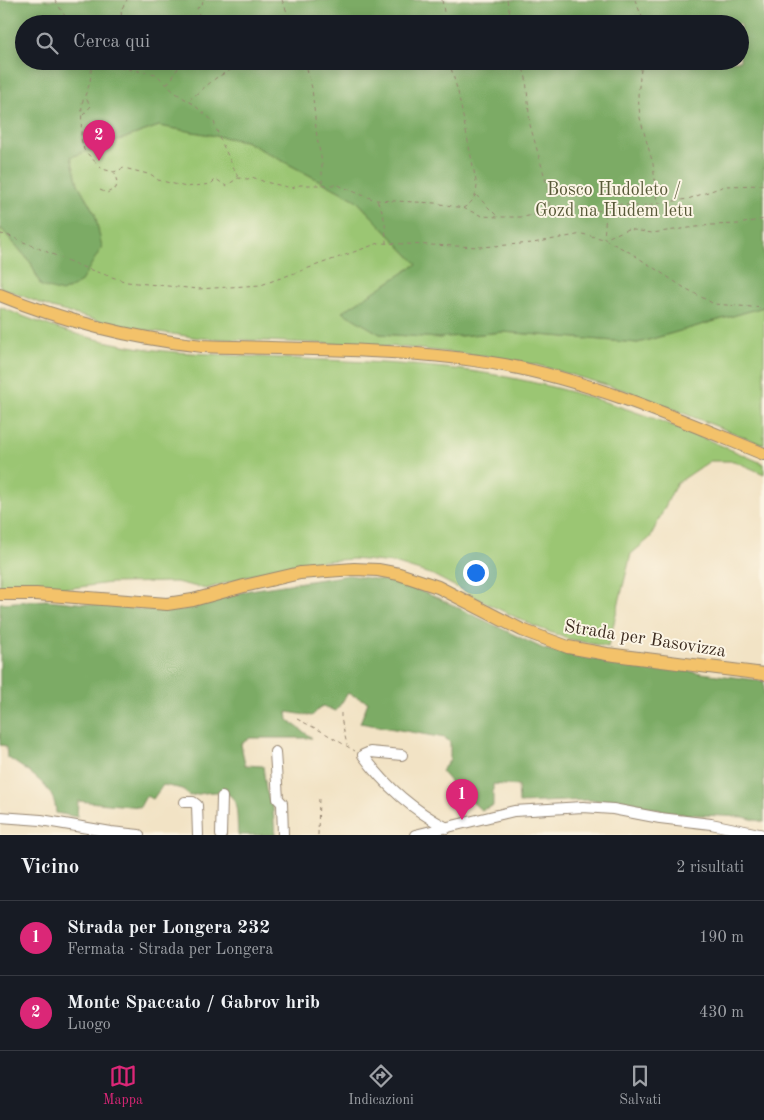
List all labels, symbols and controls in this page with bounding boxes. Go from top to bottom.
search box [15,15,749,70]
icon: search [33,29,61,57]
text: Cerca qui [73,33,150,52]
pin: 2 [83,120,115,161]
park label: Bosco Hudoleto / Gozd na Hudem letu [535,181,693,220]
your location [463,560,489,586]
street label: Strada per Basovizza [563,617,727,661]
pin: 1 [446,779,478,820]
text: Vicino [20,857,79,878]
text: 2 risultati [676,860,744,876]
text: Strada per Longera 232 [67,919,270,938]
text: 1 [31,930,41,946]
text: 190 m [699,930,744,946]
text: Fermata · Strada per Longera [67,942,273,958]
text: Monte Spaccato / Gabrov hrib [67,994,320,1013]
text: 2 [31,1005,41,1021]
text: 430 m [699,1005,744,1021]
text: Luogo [67,1017,111,1033]
tab: Mappa [103,1062,143,1109]
tab: Indicazioni [348,1062,414,1109]
tab: Salvati [619,1062,661,1109]

